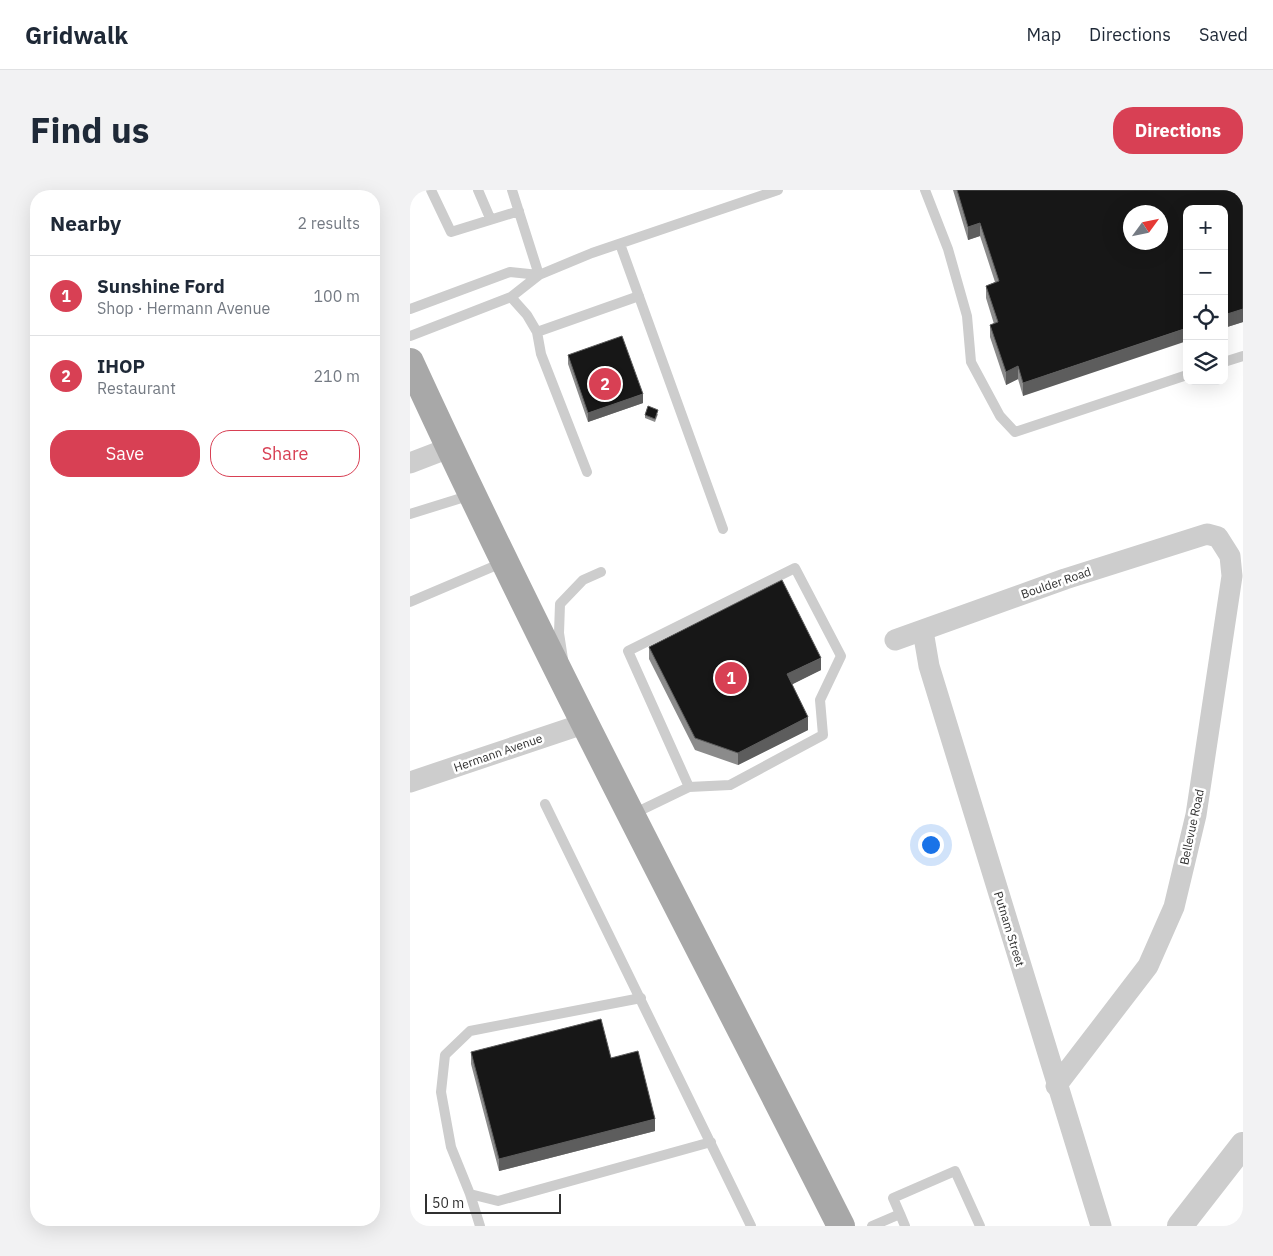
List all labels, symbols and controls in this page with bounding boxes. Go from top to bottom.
text: Gridwalk [25,19,128,51]
text: Map [1026,23,1061,46]
text: Directions [1089,23,1171,46]
text: Saved [1199,23,1248,46]
text: Find us [30,107,149,153]
button: Directions [1113,107,1243,154]
north arrow [1123,205,1168,250]
map controls [1183,205,1228,385]
button: + [1183,205,1228,250]
text: Nearby [50,209,121,237]
text: 2 results [297,213,360,233]
button: − [1183,250,1228,295]
text: Sunshine Ford [97,274,225,298]
text: 1 [61,286,71,306]
text: 100 m [313,286,360,306]
button: locate [1183,295,1228,340]
text: Shop · Hermann Avenue [97,298,270,318]
button: layers [1183,340,1228,385]
text: IHOP [97,354,145,378]
pin: 2 [589,365,621,403]
text: 2 [61,366,71,386]
text: 210 m [313,366,360,386]
text: Restaurant [97,378,176,398]
button: Save [50,430,200,477]
button: Share [210,430,360,477]
street label: Boulder Road [1019,564,1093,602]
pin: 1 [715,659,747,697]
street label: Hermann Avenue [451,730,545,775]
street label: Bellevue Road [1176,788,1207,866]
your location [918,832,944,858]
street label: Putnam Street [991,889,1028,968]
scale bar [425,1191,561,1214]
text: 50 m [432,1194,464,1212]

